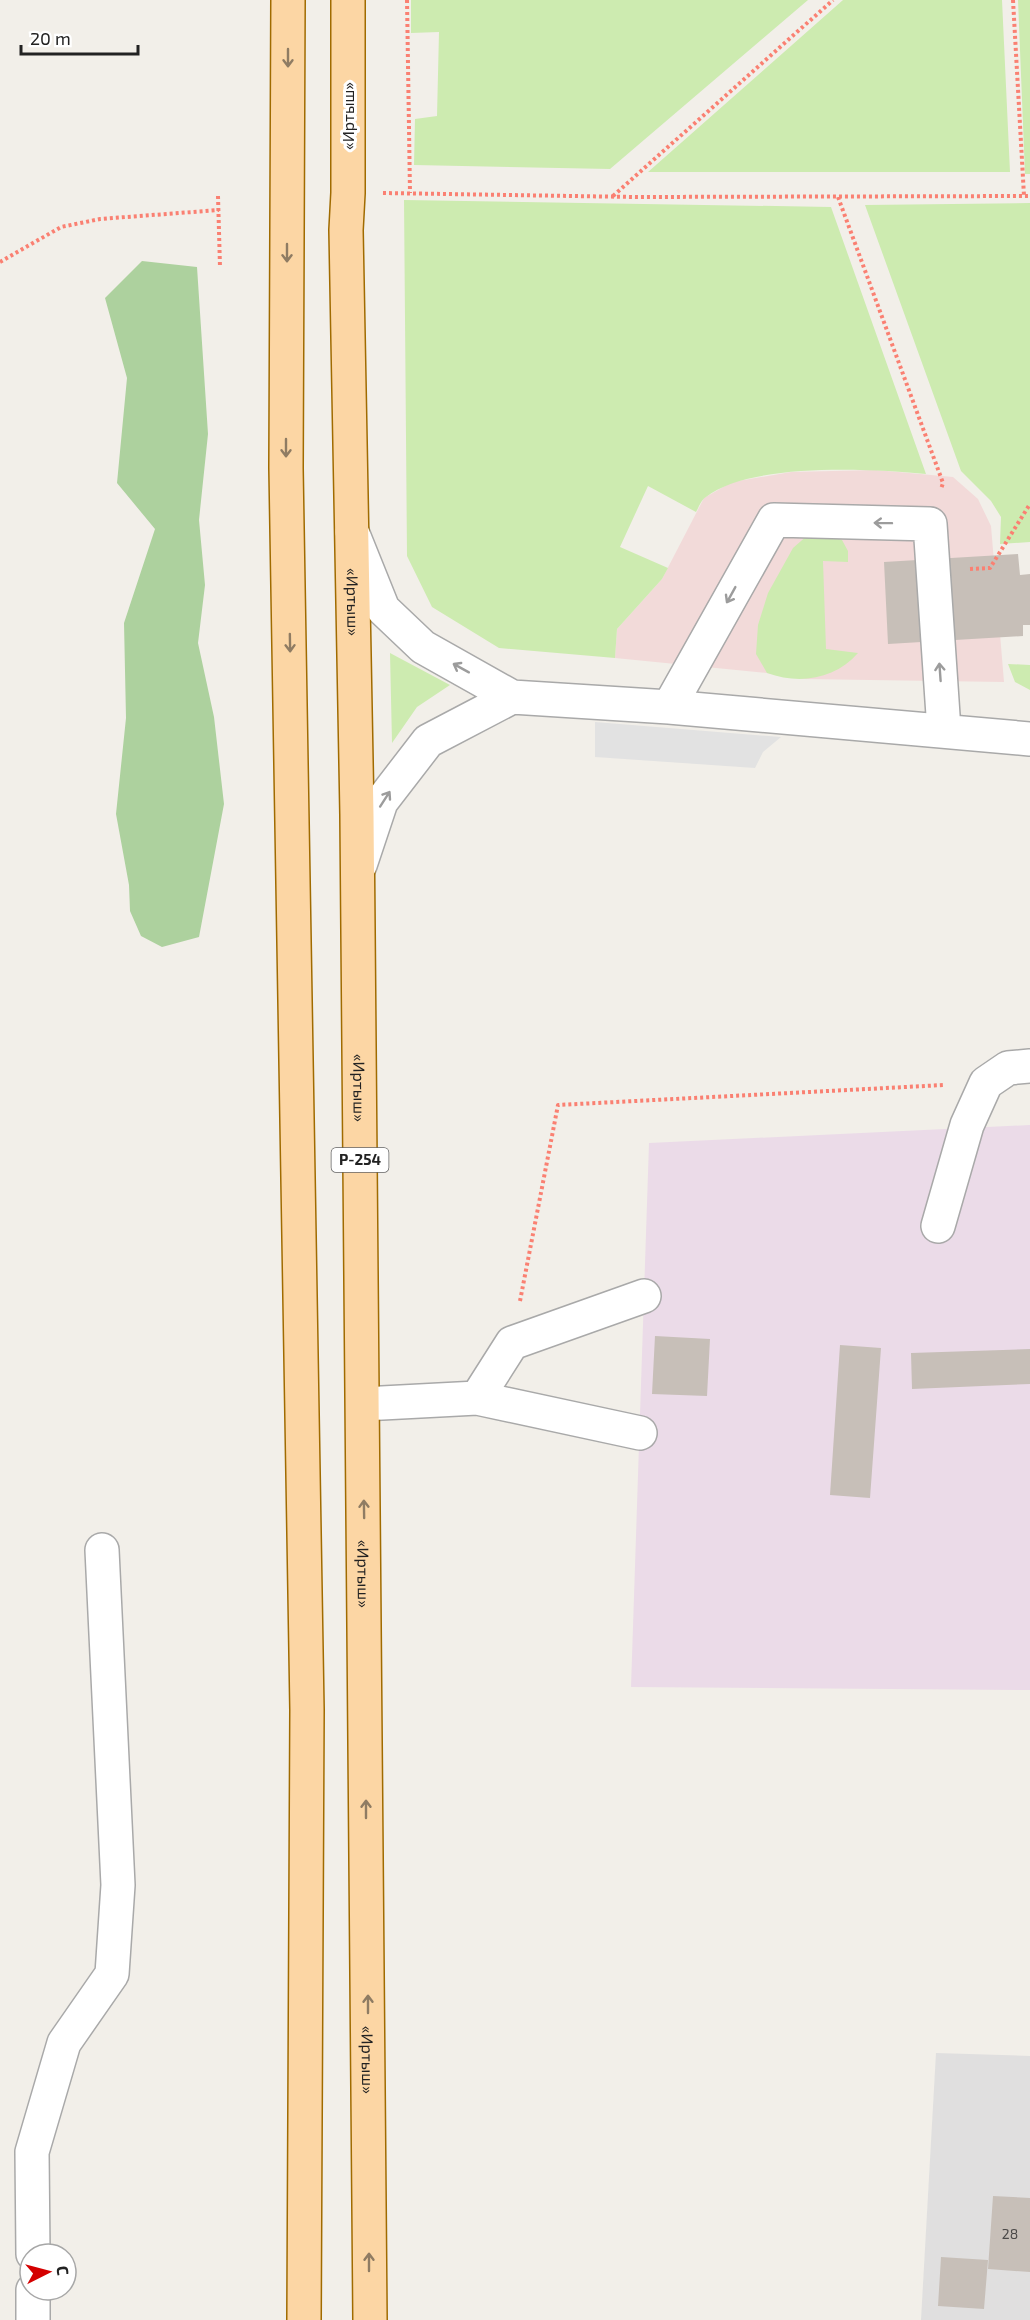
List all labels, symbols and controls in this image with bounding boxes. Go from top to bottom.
scale bar [21,18,138,56]
text: 20 m [30,27,71,49]
one-way arrow [282,48,294,68]
street label: «Иртыш» [338,82,357,150]
one-way arrow [281,243,293,263]
one-way arrow [280,438,292,458]
one-way arrow [873,517,893,529]
street label: «Иртыш» [343,568,364,636]
one-way arrow [725,586,737,603]
one-way arrow [284,633,296,653]
one-way arrow [453,662,470,674]
one-way arrow [934,663,945,683]
one-way arrow [379,791,391,808]
street label: «Иртыш» [350,1054,370,1122]
road number: Р-254 [332,1148,388,1172]
one-way arrow [358,1499,370,1519]
street label: «Иртыш» [354,1540,374,1608]
one-way arrow [360,1799,372,1819]
one-way arrow [362,1994,374,2014]
street label: «Иртыш» [358,2026,378,2094]
house number: 28 [1002,2225,1018,2242]
north arrow [18,2242,78,2302]
one-way arrow [364,2252,375,2272]
text: С [53,2265,73,2276]

